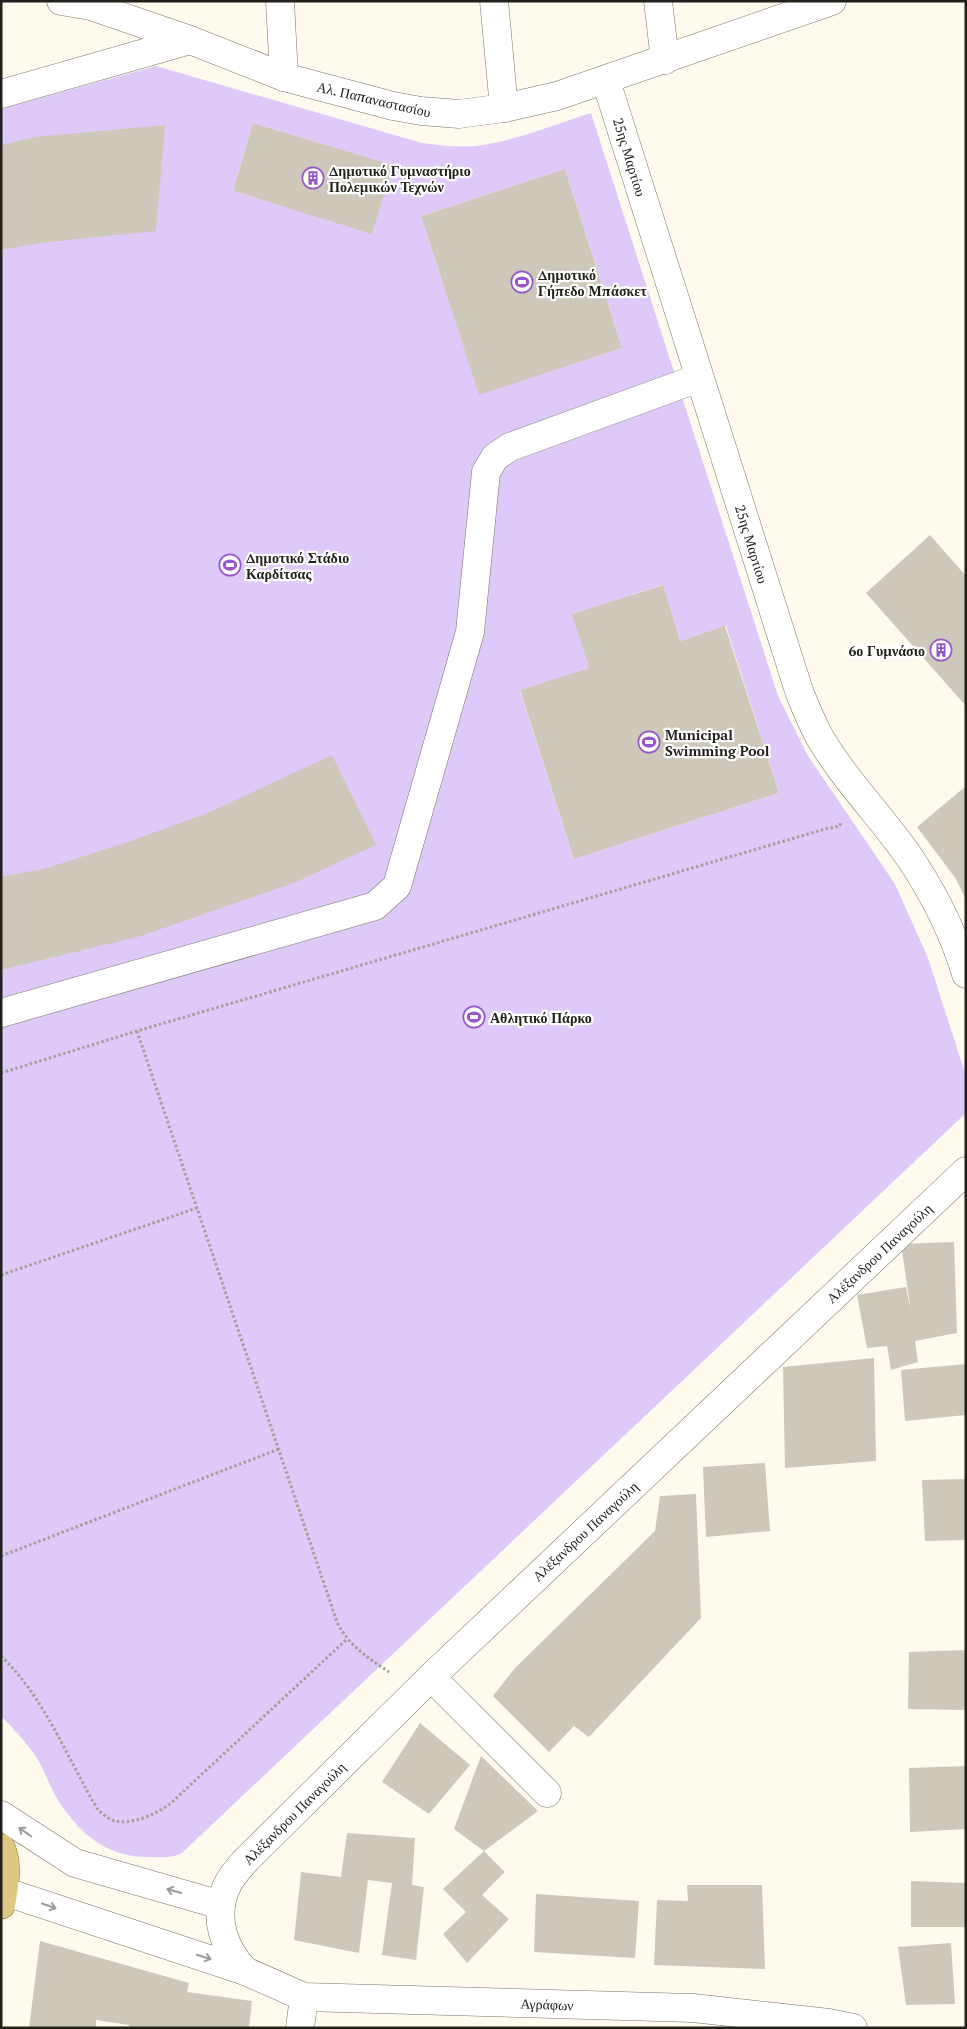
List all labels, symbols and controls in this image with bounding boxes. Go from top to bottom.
street label: Αλ. Παπαναστασίου [315,77,433,121]
street label: 25ης Μαρτίου [609,115,651,199]
place label: Δημοτικό Γυμναστήριο Πολεμικών Τεχνών [329,161,471,196]
building icon: Δημοτικό Γυμναστήριο Πολεμικών Τεχνών [301,166,325,190]
place label: Δημοτικό Γήπεδο Μπάσκετ [538,265,647,300]
sports icon: Δημοτικό Γήπεδο Μπάσκετ [510,270,534,294]
street label: 25ης Μαρτίου [731,502,773,586]
place label: Δημοτικό Στάδιο Καρδίτσας [246,548,349,583]
sports icon: Δημοτικό Στάδιο Καρδίτσας [218,553,242,577]
building icon: 6ο Γυμνάσιο [929,638,953,662]
place label: 6ο Γυμνάσιο [848,641,925,660]
place label: Municipal Swimming Pool [665,725,770,760]
sports icon: Municipal Swimming Pool [637,730,661,754]
sports icon: Αθλητικό Πάρκο [462,1005,486,1029]
place label: Αθλητικό Πάρκο [490,1008,592,1027]
street label: Αλέξανδρου Παναγούλη [822,1199,936,1307]
street label: Αλέξανδρου Παναγούλη [528,1477,642,1585]
street label: Αλέξανδρου Παναγούλη [238,1757,350,1869]
one-way arrow [18,1827,32,1837]
one-way arrow [167,1886,183,1896]
one-way arrow [41,1902,57,1911]
one-way arrow [195,1953,211,1962]
street label: Αγράφων [520,1994,574,2014]

